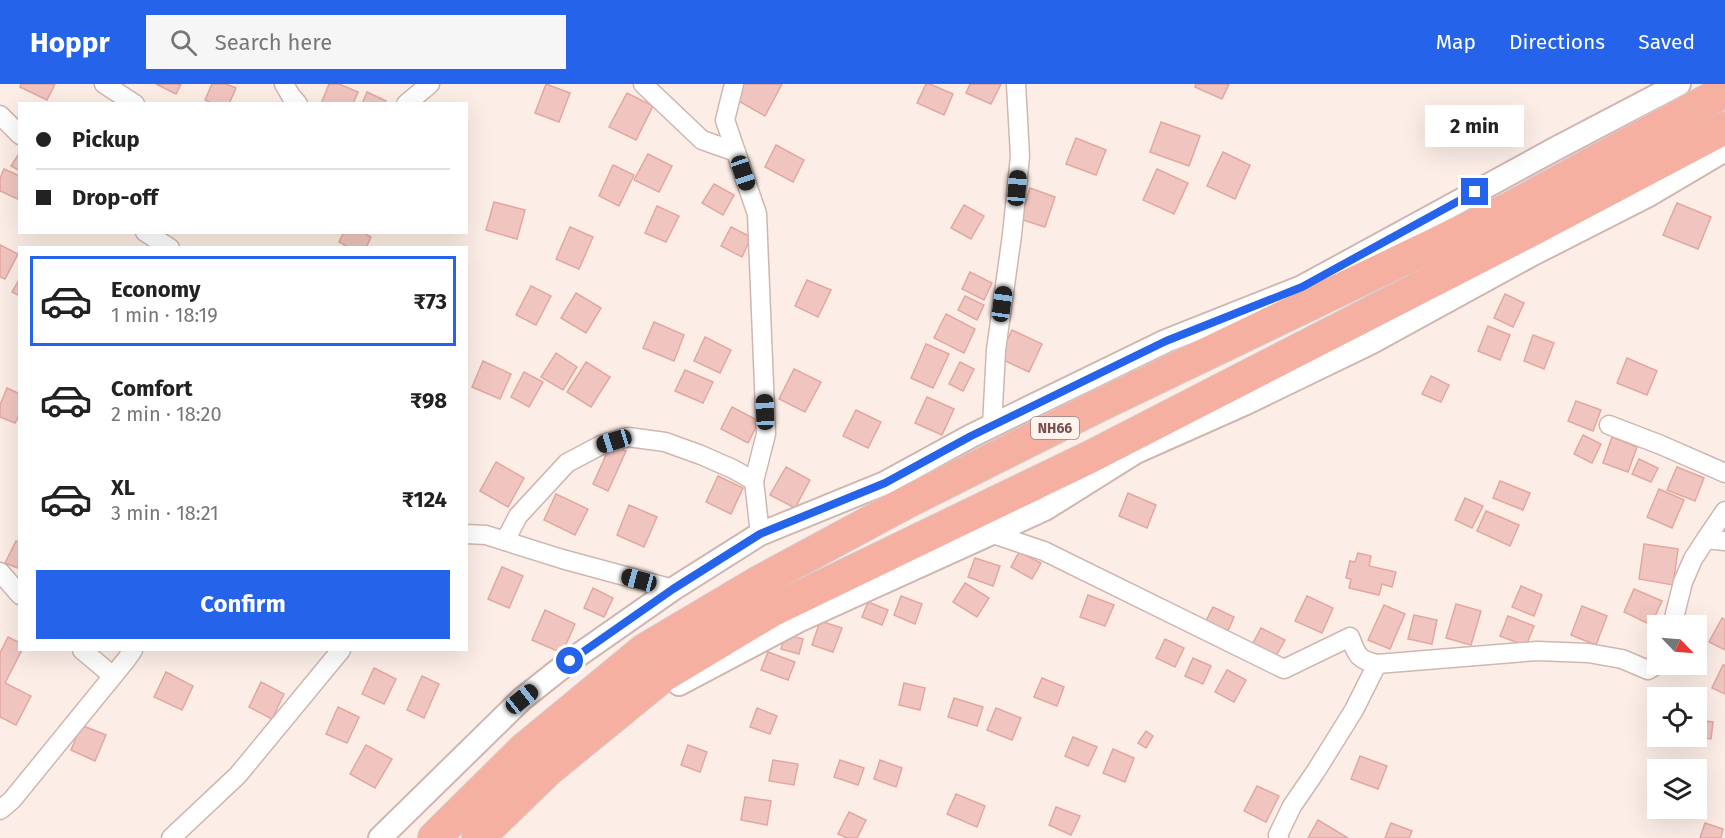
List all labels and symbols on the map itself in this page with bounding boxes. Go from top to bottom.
callout: 2 min [1426,105,1524,147]
car [729,153,757,193]
car [1006,169,1028,207]
route end [1461,178,1488,205]
car [991,285,1013,323]
car [755,394,775,430]
road number: NH66 [1031,417,1079,439]
car [594,427,634,455]
car [619,567,659,593]
north arrow [1647,615,1707,675]
route start [556,647,583,674]
car [502,681,542,717]

